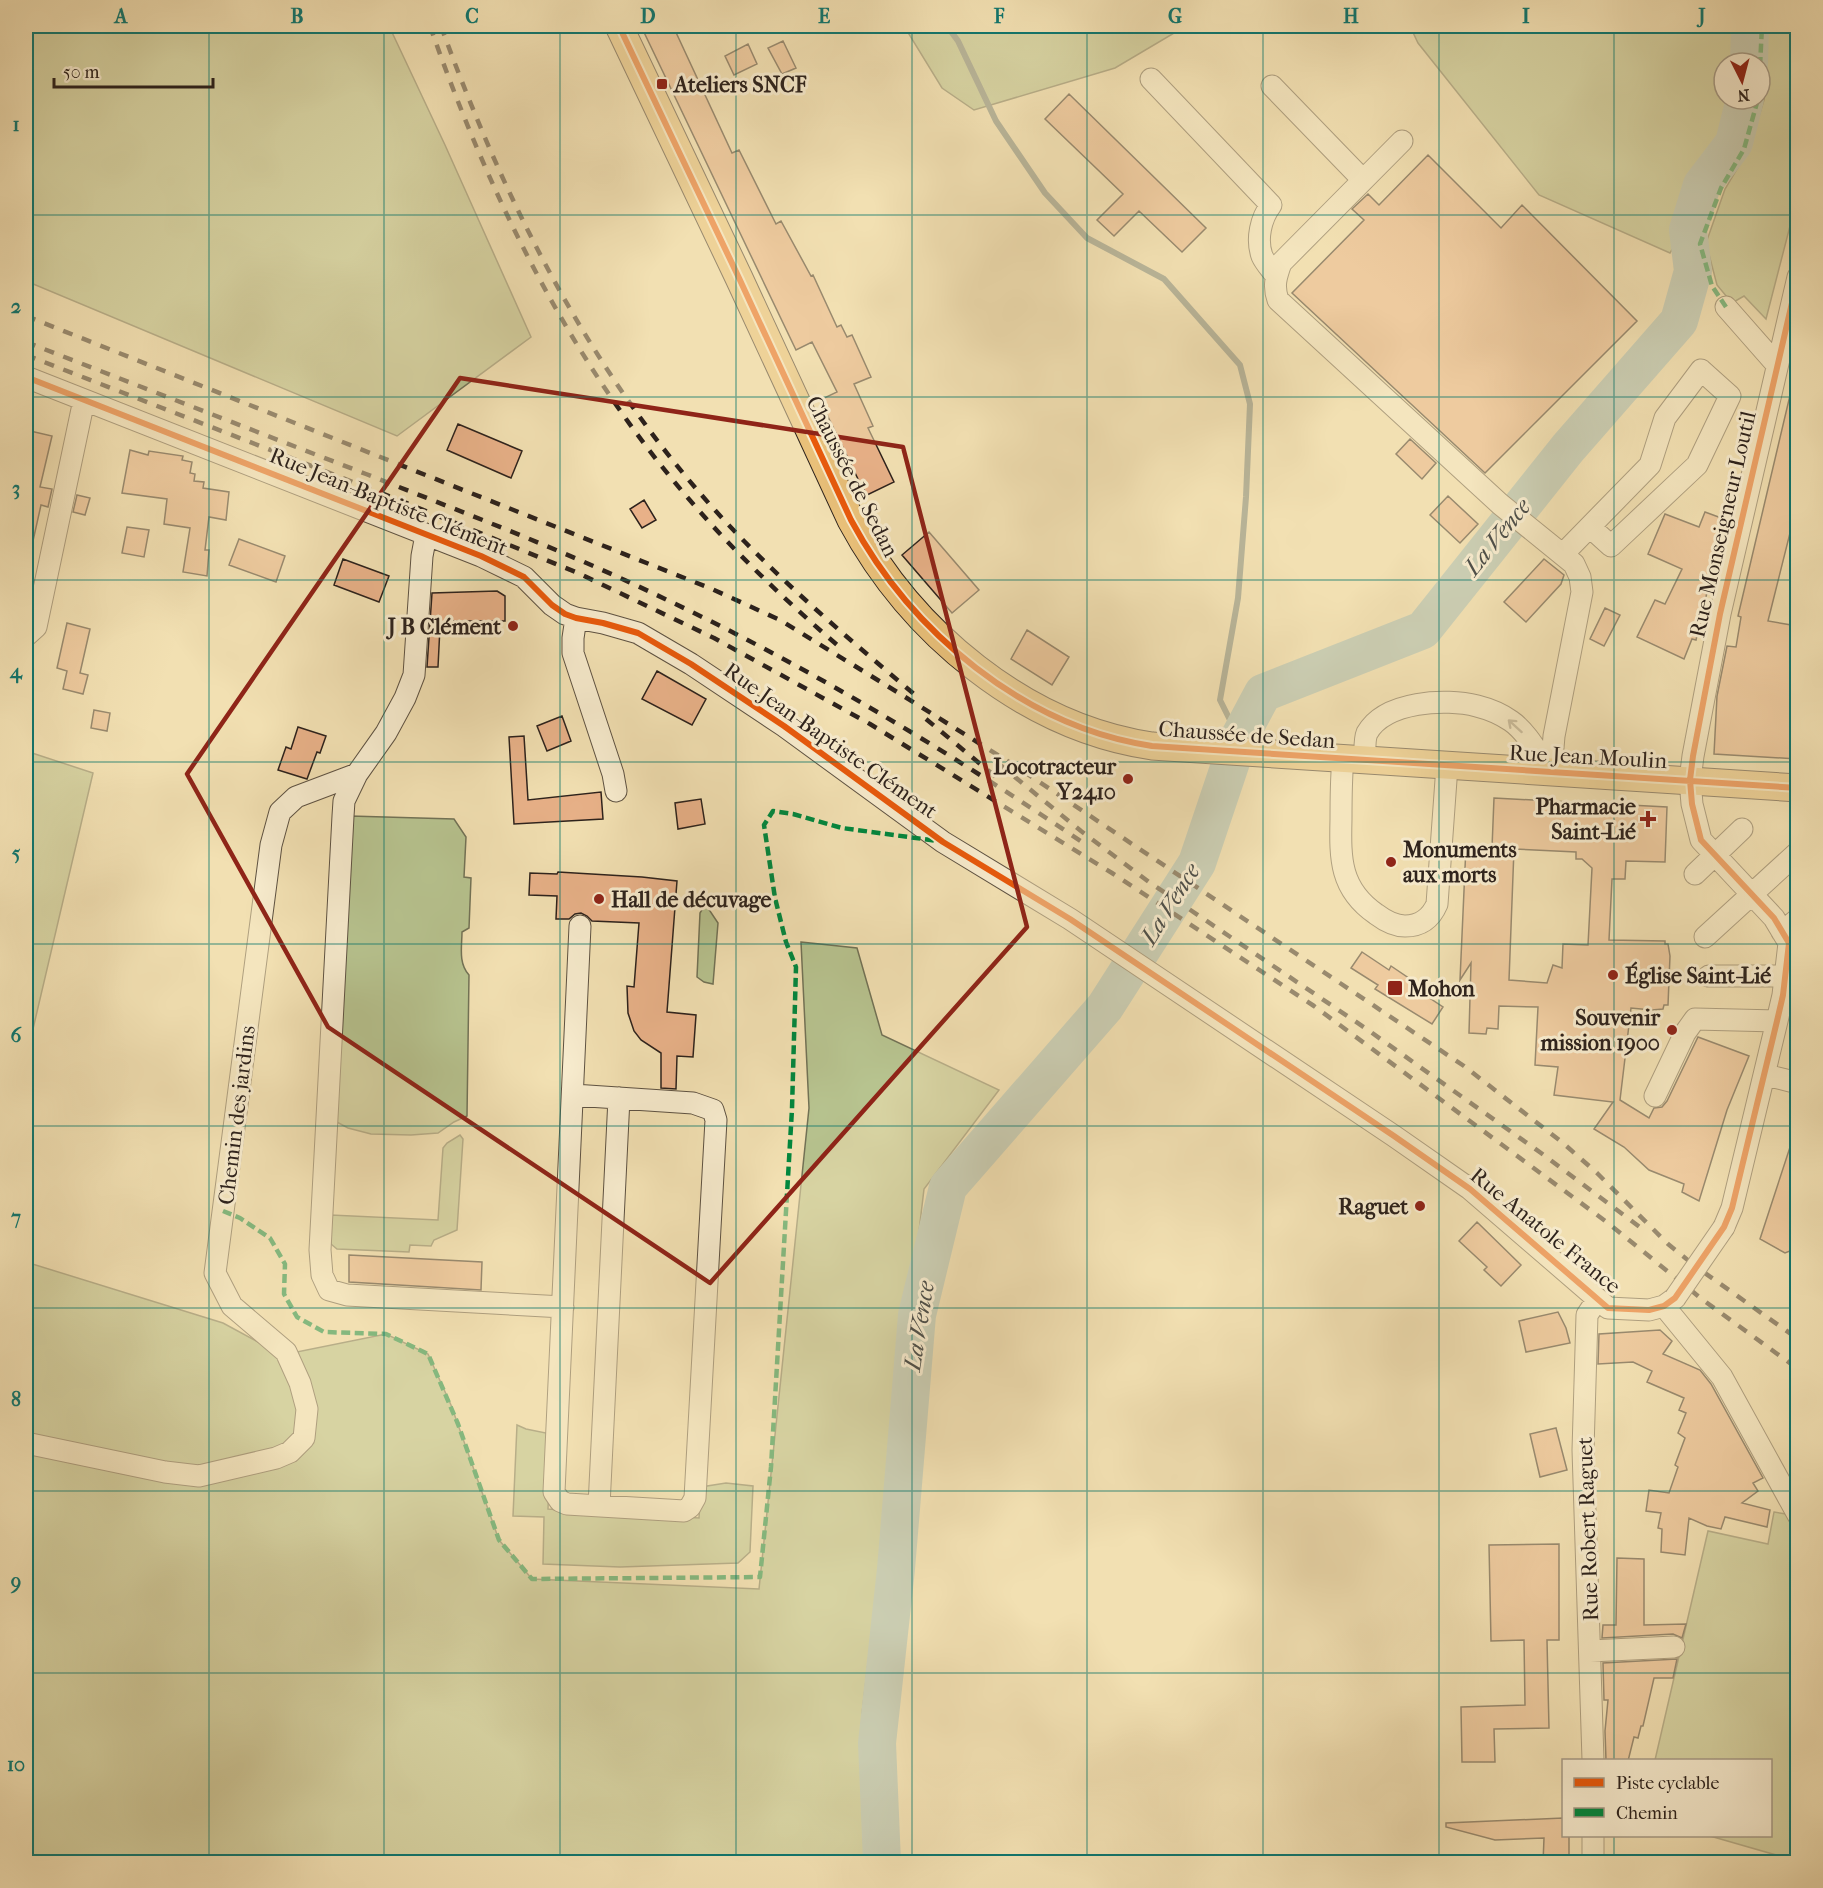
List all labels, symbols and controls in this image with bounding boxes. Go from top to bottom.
text: A [113,5,129,28]
text: B [290,5,304,28]
text: C [465,5,479,28]
text: D [640,5,656,28]
text: E [818,5,830,28]
text: F [993,5,1005,28]
text: G [1168,5,1182,28]
text: H [1343,5,1359,28]
text: I [1522,5,1530,28]
text: J [1696,5,1706,28]
scale bar [54,51,213,89]
north arrow [1712,51,1772,111]
text: 50 m [63,62,100,83]
place label: Ateliers SNCF [672,72,807,98]
marker: Ateliers SNCF [655,77,669,91]
text: N [1736,85,1751,106]
text: 1 [12,113,20,136]
text: 2 [11,295,21,318]
street label: Chaussée de Sedan [800,392,904,561]
street label: Rue Monseigneur Loutil [1684,408,1762,640]
street label: Rue Jean-Baptiste Clément [266,442,512,562]
text: 3 [12,477,20,500]
water label: La Vence [1457,492,1537,582]
place label: J B Clément [386,614,502,640]
marker: J B Clément [506,619,520,633]
street label: Rue Jean-Baptiste Clément [719,657,942,825]
text: 4 [9,660,23,684]
street label: Chaussée de Sedan [1158,716,1336,754]
one-way arrow [1507,719,1522,733]
street label: Rue Jean Moulin [1508,740,1668,774]
place label: Locotracteur Y2410 [993,754,1117,805]
marker: Locotracteur Y2410 [1121,772,1135,786]
place label: Pharmacie Saint-Lié [1535,794,1636,845]
marker: Pharmacie Saint-Lié [1641,812,1655,826]
place label: Monuments aux morts [1402,837,1517,888]
text: 5 [12,842,21,865]
marker: Monuments aux morts [1384,855,1398,869]
water label: La Vence [1133,857,1206,951]
place label: Hall de décuvage [611,887,772,913]
marker: Hall de décuvage [592,892,606,906]
place label: Église Saint-Lié [1625,961,1771,989]
marker: Église Saint-Lié [1606,968,1620,982]
place label: Mohon [1407,976,1475,1002]
marker: Mohon [1386,979,1404,997]
place label: Souvenir mission 1900 [1539,1005,1661,1056]
marker: Souvenir mission 1900 [1665,1023,1679,1037]
text: 6 [11,1024,23,1047]
street label: Chemin des jardins [213,1024,261,1206]
street label: Rue Anatole France [1465,1162,1626,1299]
place label: Raguet [1338,1194,1409,1220]
marker: Raguet [1413,1199,1427,1213]
text: 7 [10,1206,21,1229]
water label: La Vence [898,1278,940,1375]
text: 8 [11,1388,21,1411]
street label: Rue Robert Raguet [1572,1436,1604,1622]
text: 9 [10,1571,21,1594]
text: 10 [7,1753,25,1776]
legend [1562,1759,1772,1837]
text: Piste cyclable [1616,1773,1719,1794]
text: Chemin [1616,1803,1678,1824]

